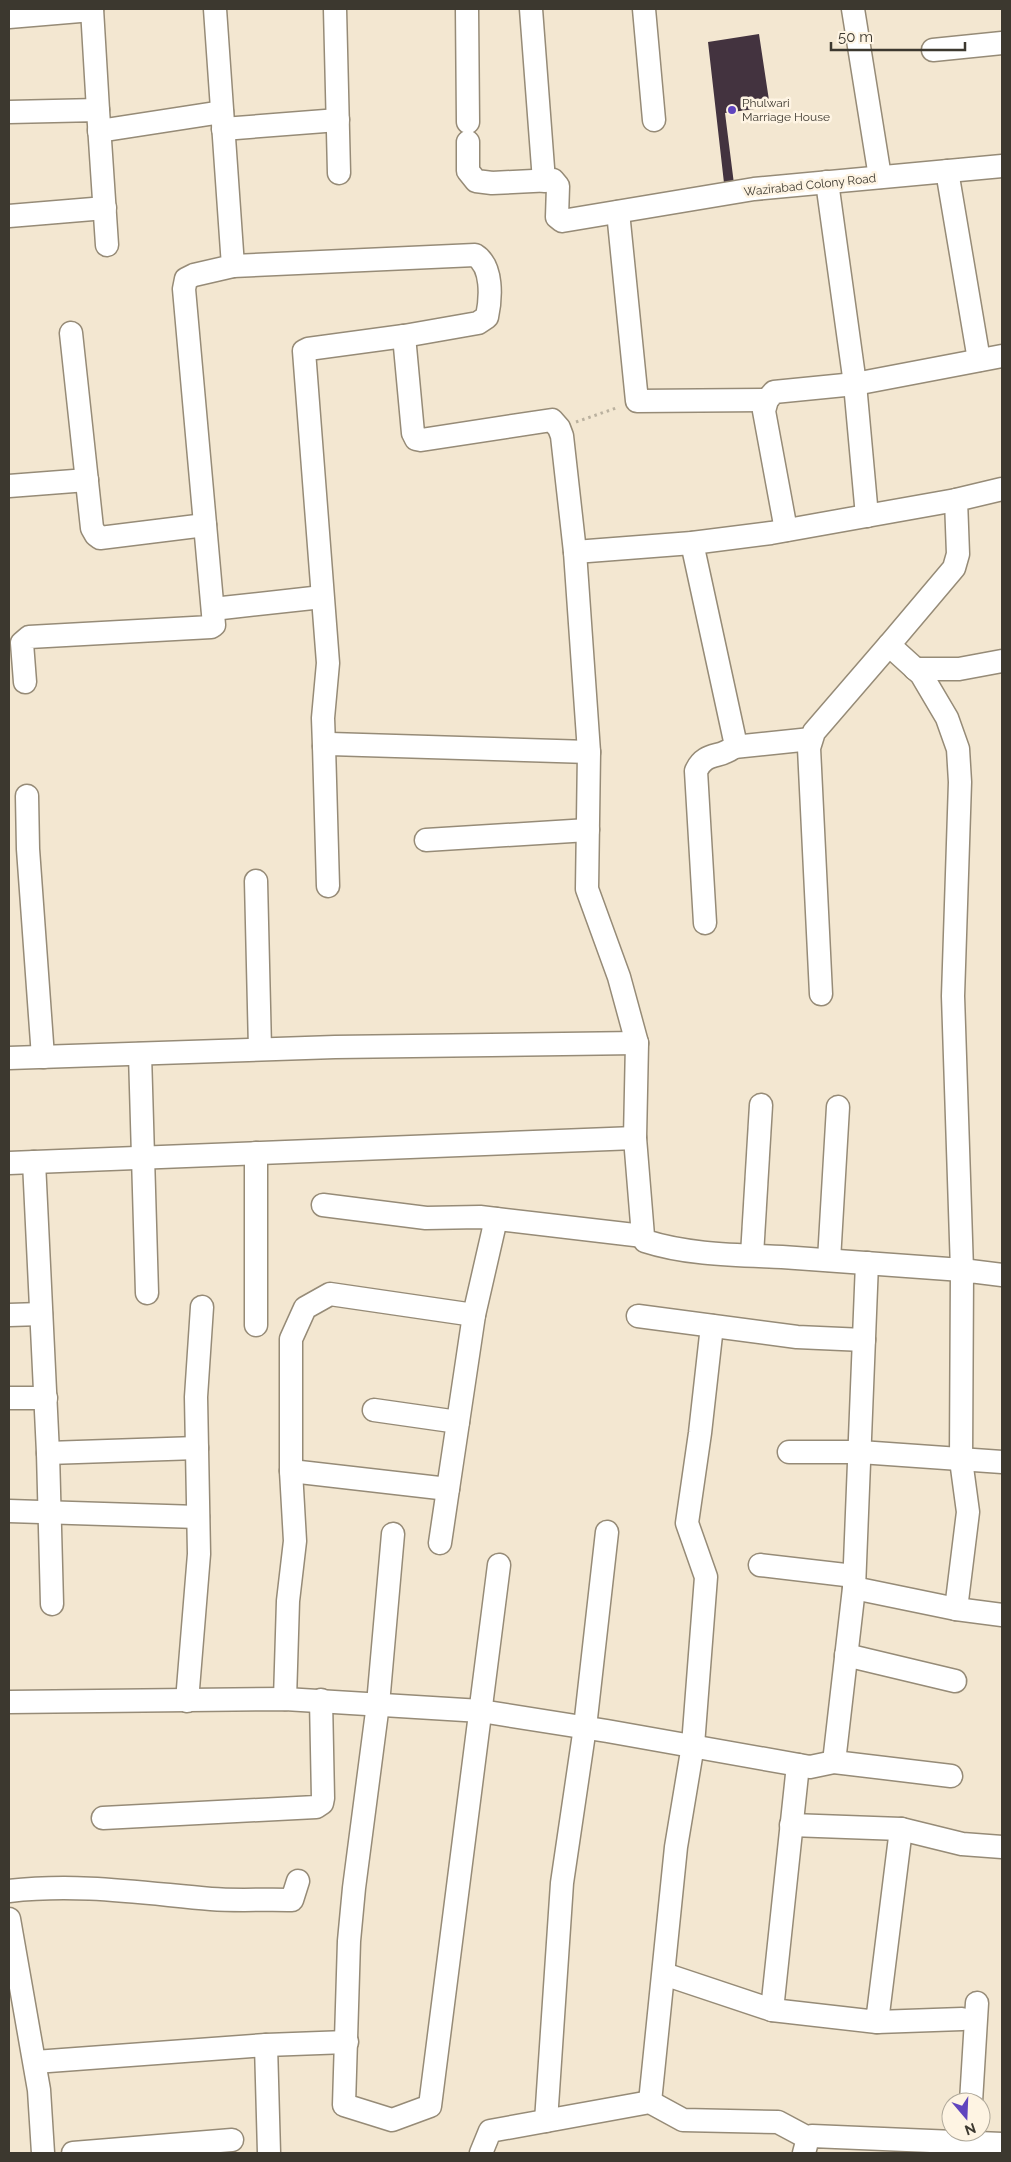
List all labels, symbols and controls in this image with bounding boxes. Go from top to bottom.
scale bar [831,20,965,52]
text: 50 m [838,28,873,46]
place label: Phulwari Marriage House [742,96,830,124]
marker: Phulwari Marriage House [726,104,738,116]
street label: Wazirabad Colony Road [743,171,877,199]
north arrow [941,2092,991,2142]
text: N [963,2120,978,2139]

